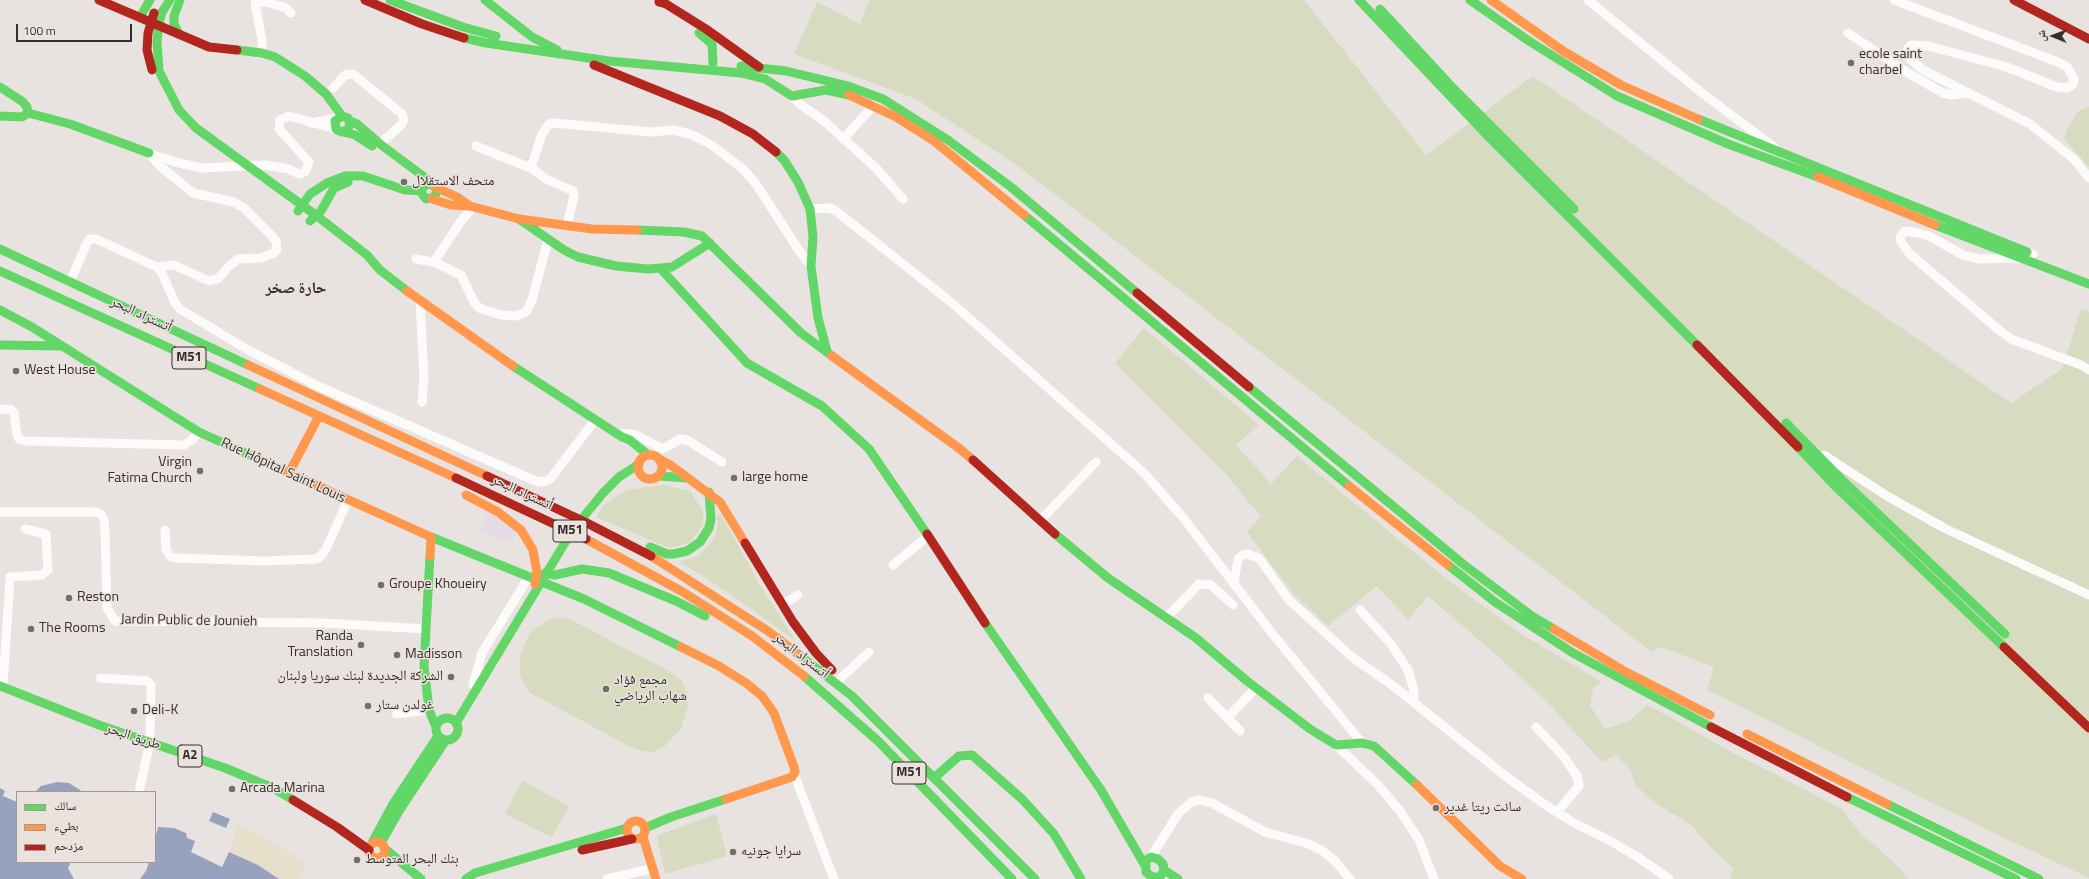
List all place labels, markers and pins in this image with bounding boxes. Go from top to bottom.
place label: ecole saint charbel [1859,47,1922,80]
marker: ecole saint charbel [1846,58,1856,68]
place label: متحف الاستقلال [412,174,494,190]
marker: متحف الاستقلال [399,177,409,187]
place label: West House [24,363,95,379]
marker: West House [11,366,21,376]
place label: Virgin Fatima Church [107,455,192,488]
marker: Virgin Fatima Church [195,466,205,476]
place label: large home [742,470,808,486]
marker: large home [729,473,739,483]
place label: Groupe Khoueiry [389,577,487,593]
marker: Groupe Khoueiry [376,580,386,590]
place label: Reston [77,590,119,606]
marker: Reston [64,593,74,603]
place label: The Rooms [39,621,106,637]
marker: The Rooms [26,624,36,634]
place label: Randa Translation [288,629,353,662]
marker: Randa Translation [356,640,366,650]
place label: Madisson [405,647,462,663]
marker: Madisson [392,650,402,660]
place label: الشركة الجديدة لبنك سوريا ولبنان [277,669,443,685]
marker: الشركة الجديدة لبنك سوريا ولبنان [446,672,456,682]
place label: مجمع فؤاد شهاب الرياضي [614,673,687,706]
marker: مجمع فؤاد شهاب الرياضي [601,684,611,694]
place label: غولدن ستار [376,698,434,714]
marker: غولدن ستار [363,701,373,711]
place label: Deli-K [142,703,178,719]
marker: Deli-K [129,706,139,716]
place label: Arcada Marina [240,781,325,797]
marker: Arcada Marina [227,784,237,794]
place label: سانت ريتا غدير [1444,800,1521,816]
marker: سانت ريتا غدير [1431,803,1441,813]
place label: سرايا جونيه [741,844,801,860]
marker: سرايا جونيه [728,847,738,857]
place label: بنك البحر المتوسط [365,852,459,868]
marker: بنك البحر المتوسط [352,855,362,865]

